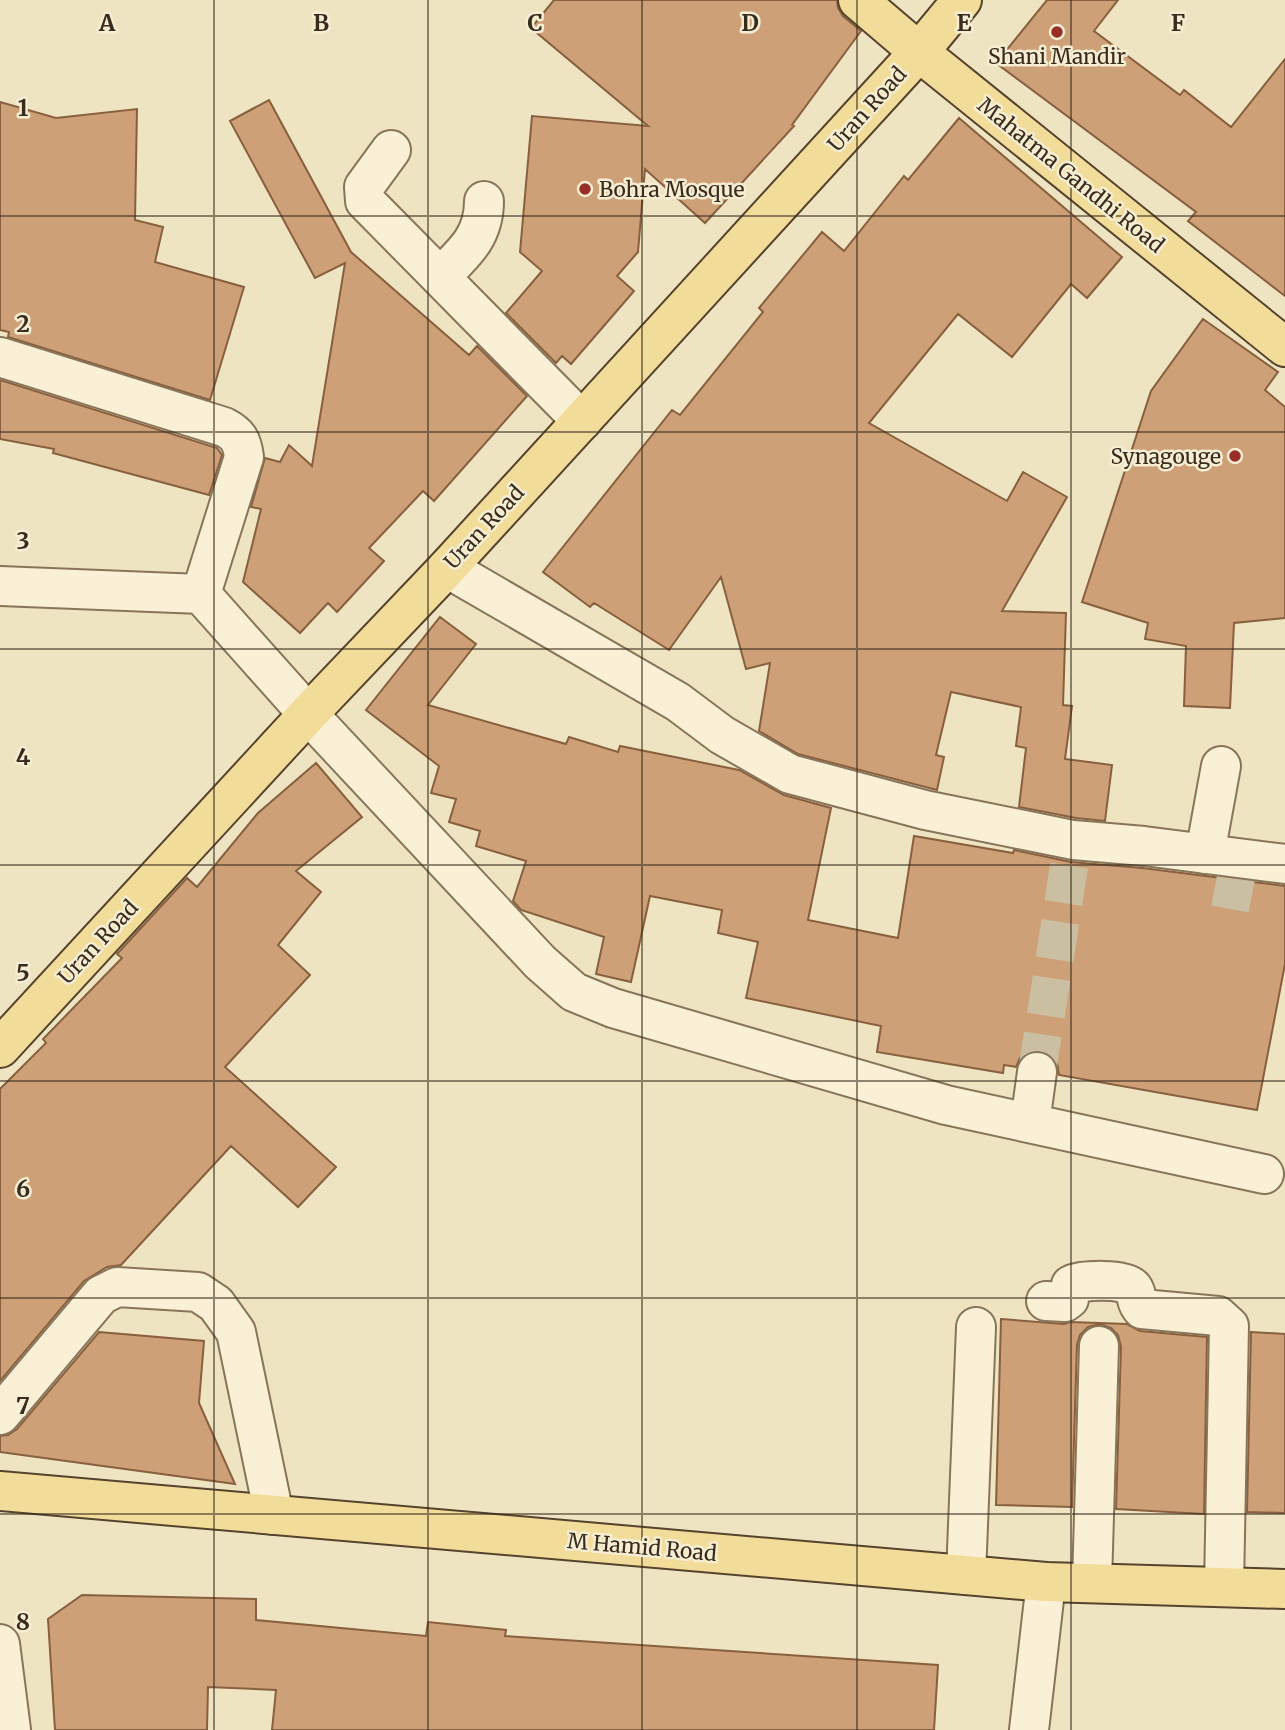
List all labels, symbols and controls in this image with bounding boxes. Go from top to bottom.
text: A [98,8,116,37]
text: B [313,8,329,37]
text: C [527,8,543,37]
text: D [741,8,759,37]
text: E [956,8,972,37]
text: F [1171,8,1185,37]
marker: Shani Mandir [1049,24,1065,40]
place label: Shani Mandir [988,43,1126,70]
street label: Uran Road [822,61,913,157]
street label: Mahatma Gandhi Road [972,91,1170,259]
text: 1 [18,93,29,122]
place label: Bohra Mosque [599,176,745,203]
marker: Bohra Mosque [577,181,593,197]
text: 2 [16,309,30,338]
place label: Synagouge [1111,443,1221,470]
marker: Synagouge [1227,448,1243,464]
street label: Uran Road [438,479,530,575]
text: 3 [16,526,30,555]
text: 4 [16,742,31,771]
street label: Uran Road [52,894,144,990]
text: 5 [16,958,30,987]
text: 6 [16,1174,30,1203]
text: 7 [16,1391,30,1420]
street label: M Hamid Road [566,1527,718,1567]
text: 8 [16,1607,30,1636]

